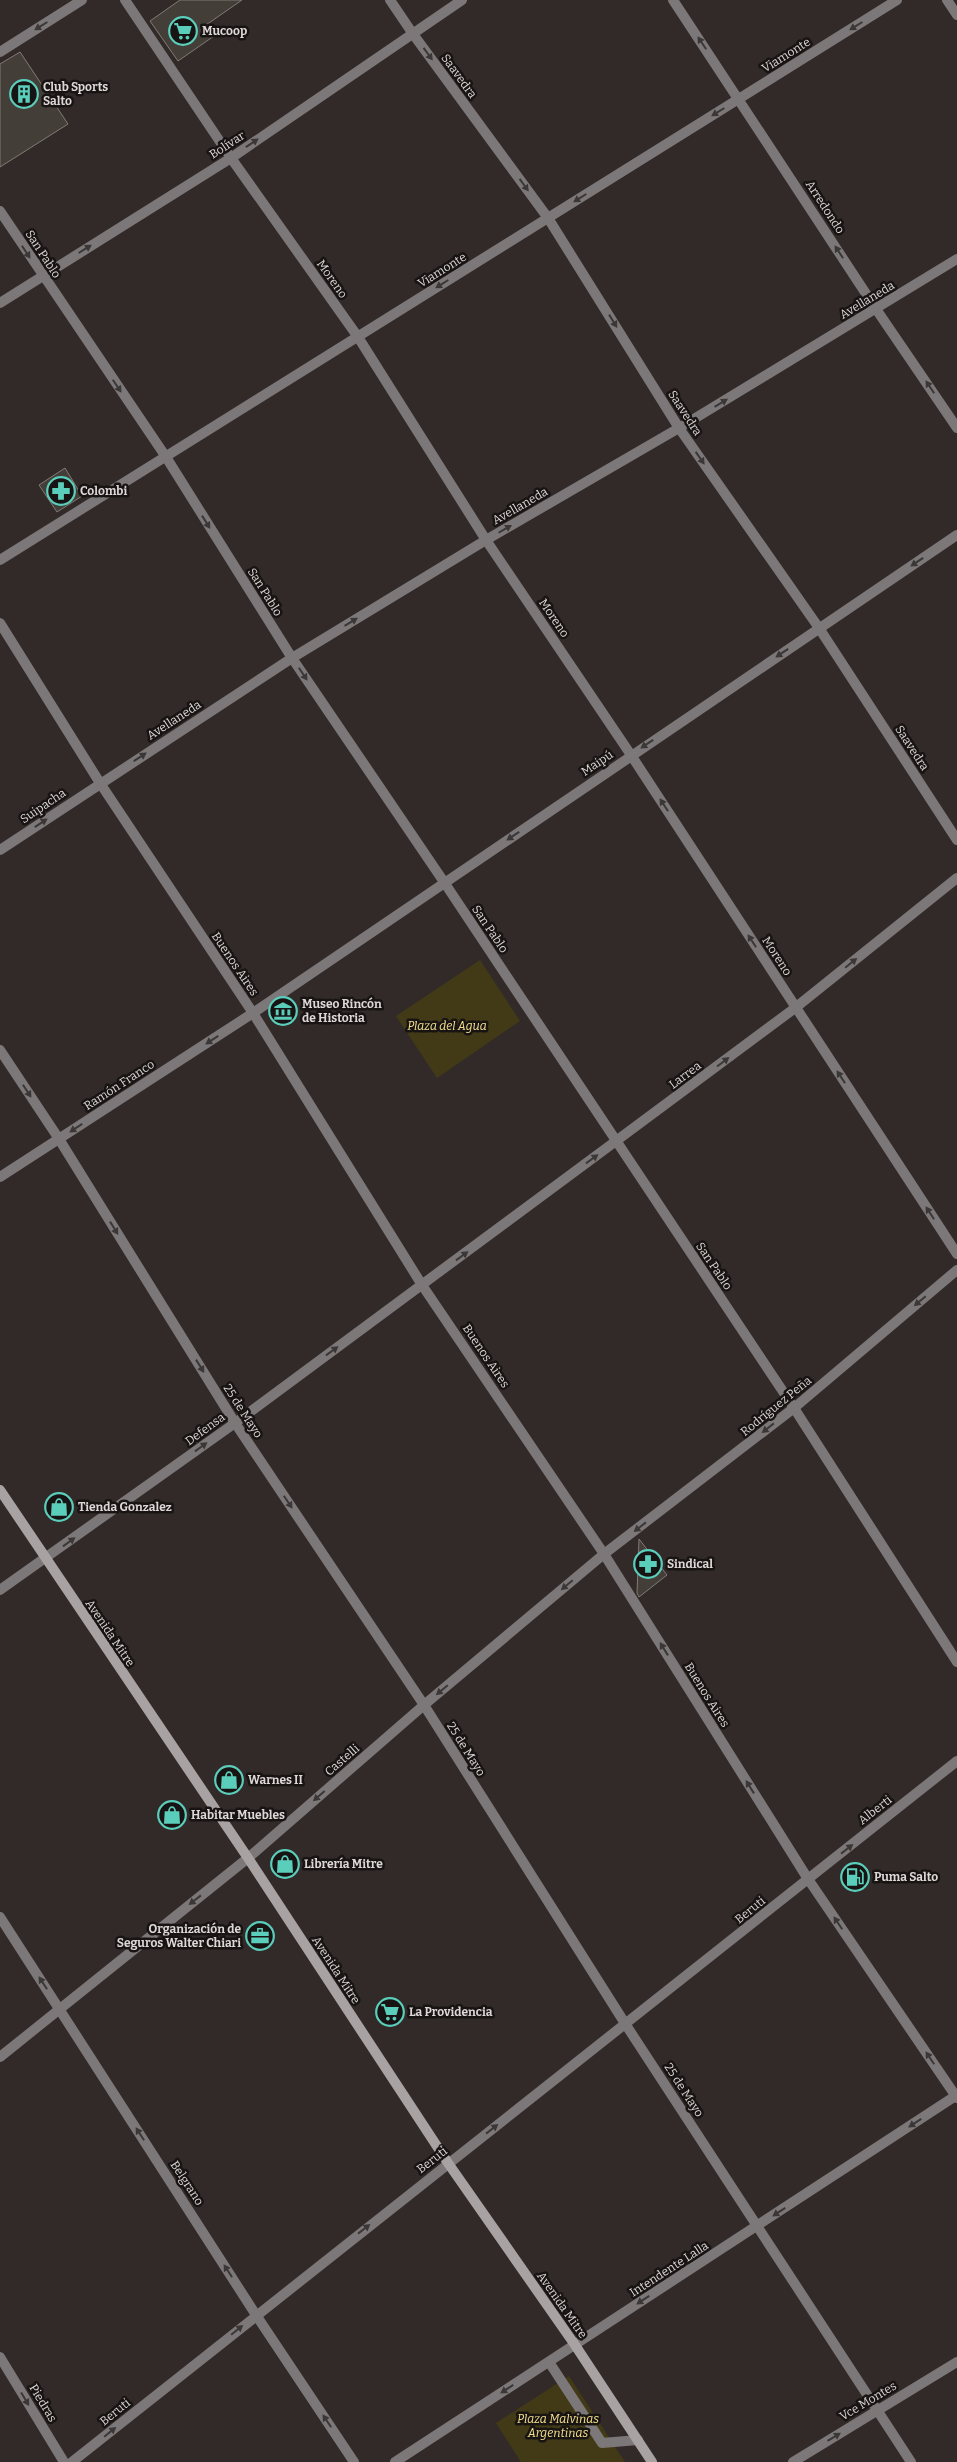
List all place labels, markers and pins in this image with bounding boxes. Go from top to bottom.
supermarket icon: Mucoop [168,16,198,46]
place label: Mucoop [202,24,247,38]
building icon: Club Sports Salto [9,79,39,109]
place label: Club Sports Salto [43,80,108,108]
pharmacy icon: Colombi [46,476,76,506]
place label: Colombi [80,484,127,498]
museum icon: Museo Rincón de Historia [268,996,298,1026]
place label: Museo Rincón de Historia [302,997,382,1025]
shop icon: Tienda Gonzalez [44,1492,74,1522]
place label: Tienda Gonzalez [78,1500,172,1514]
pharmacy icon: Sindical [633,1549,663,1579]
place label: Sindical [667,1557,713,1571]
shop icon: Warnes II [214,1765,244,1795]
place label: Warnes II [248,1773,303,1787]
shop icon: Habitar Muebles [157,1800,187,1830]
place label: Habitar Muebles [191,1808,285,1822]
shop icon: Librería Mitre [270,1849,300,1879]
place label: Librería Mitre [304,1857,383,1871]
fuel station icon: Puma Salto [840,1862,870,1892]
place label: Puma Salto [874,1870,938,1884]
office icon: Organización de Seguros Walter Chiari [245,1921,275,1951]
place label: Organización de Seguros Walter Chiari [117,1922,241,1950]
supermarket icon: La Providencia [375,1997,405,2027]
place label: La Providencia [409,2005,493,2019]

